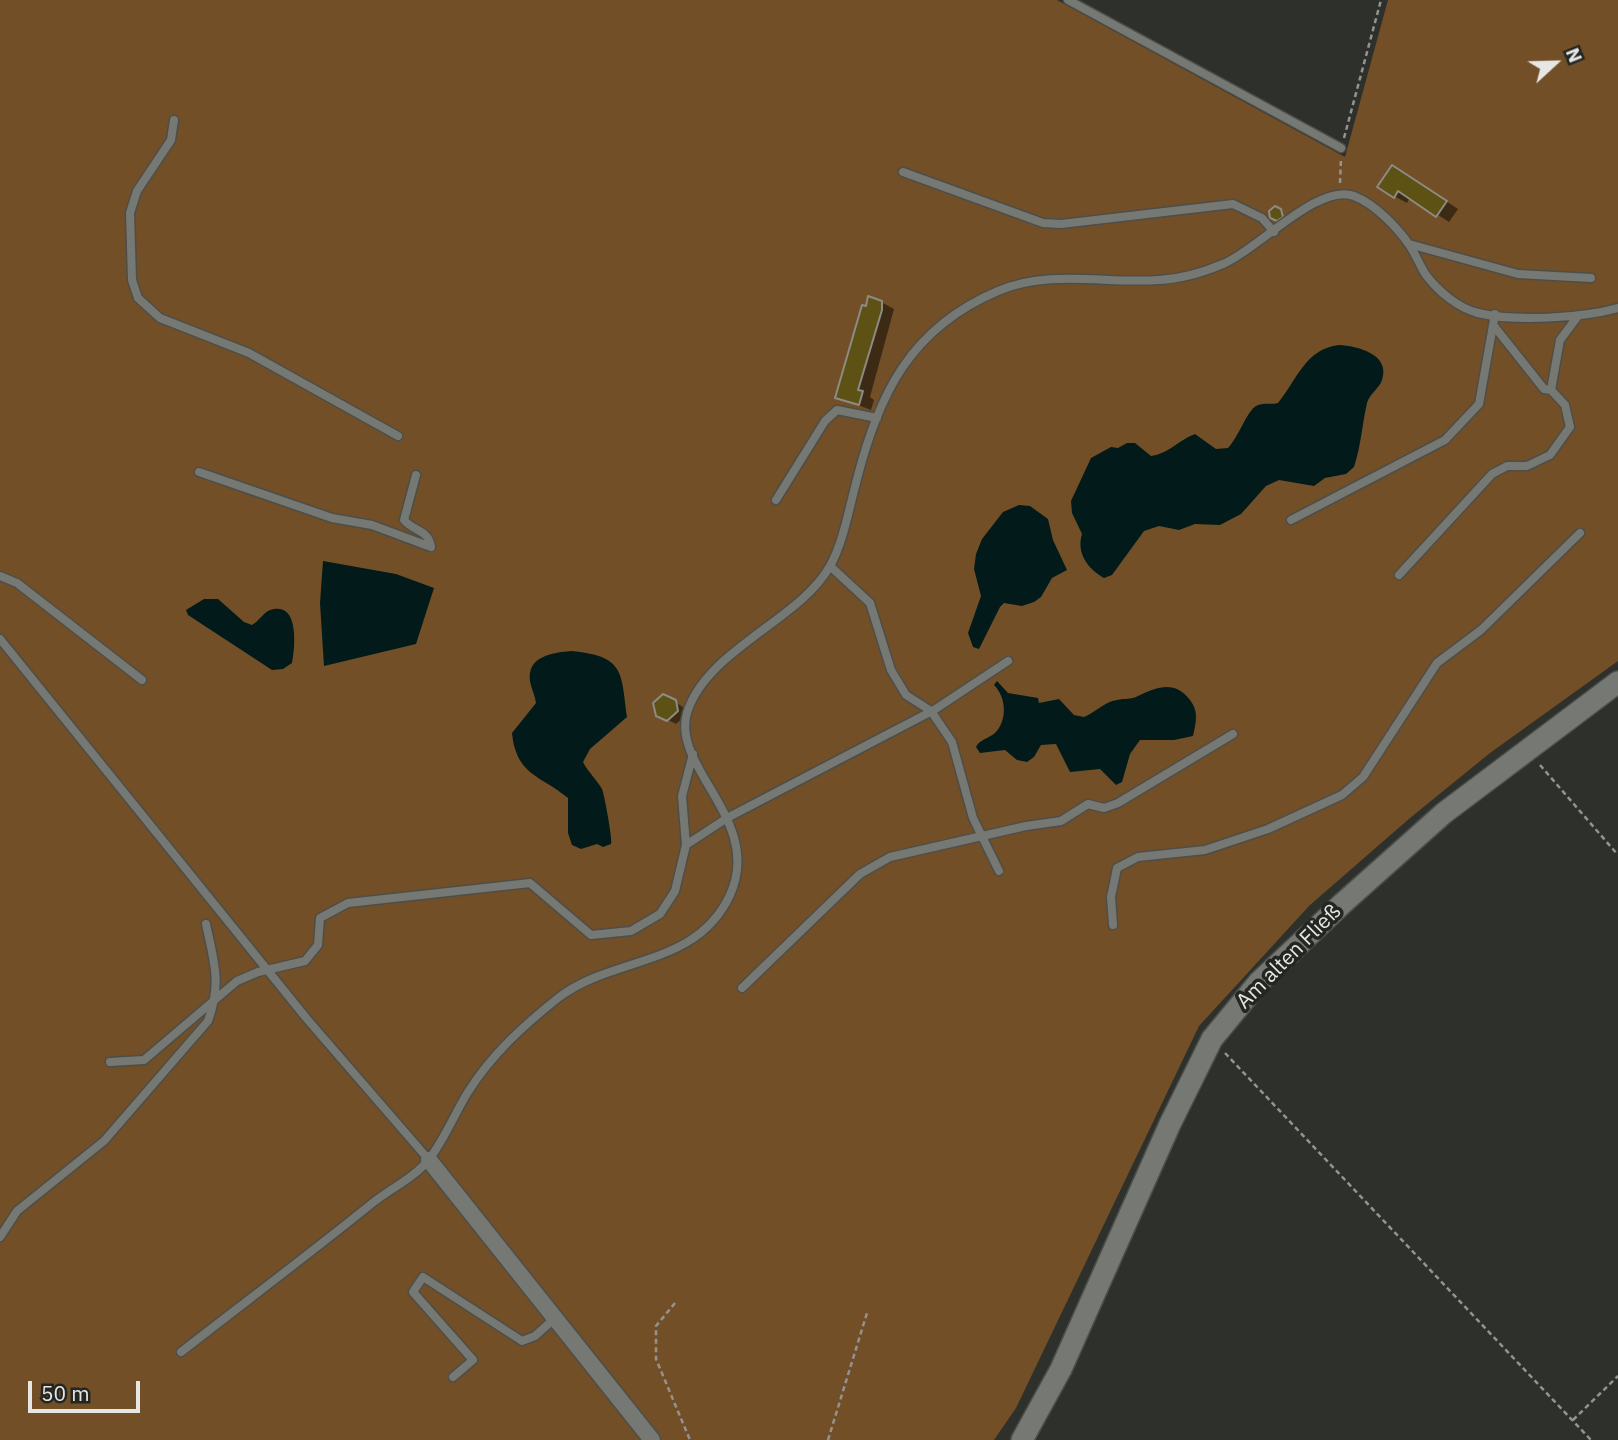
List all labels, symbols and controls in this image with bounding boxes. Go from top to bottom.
north arrow [1520,28,1590,98]
text: N [1561,44,1588,66]
street label: Am alten Fließ [1232,900,1346,1014]
scale bar [32,1366,144,1410]
text: 50 m [41,1379,90,1407]

